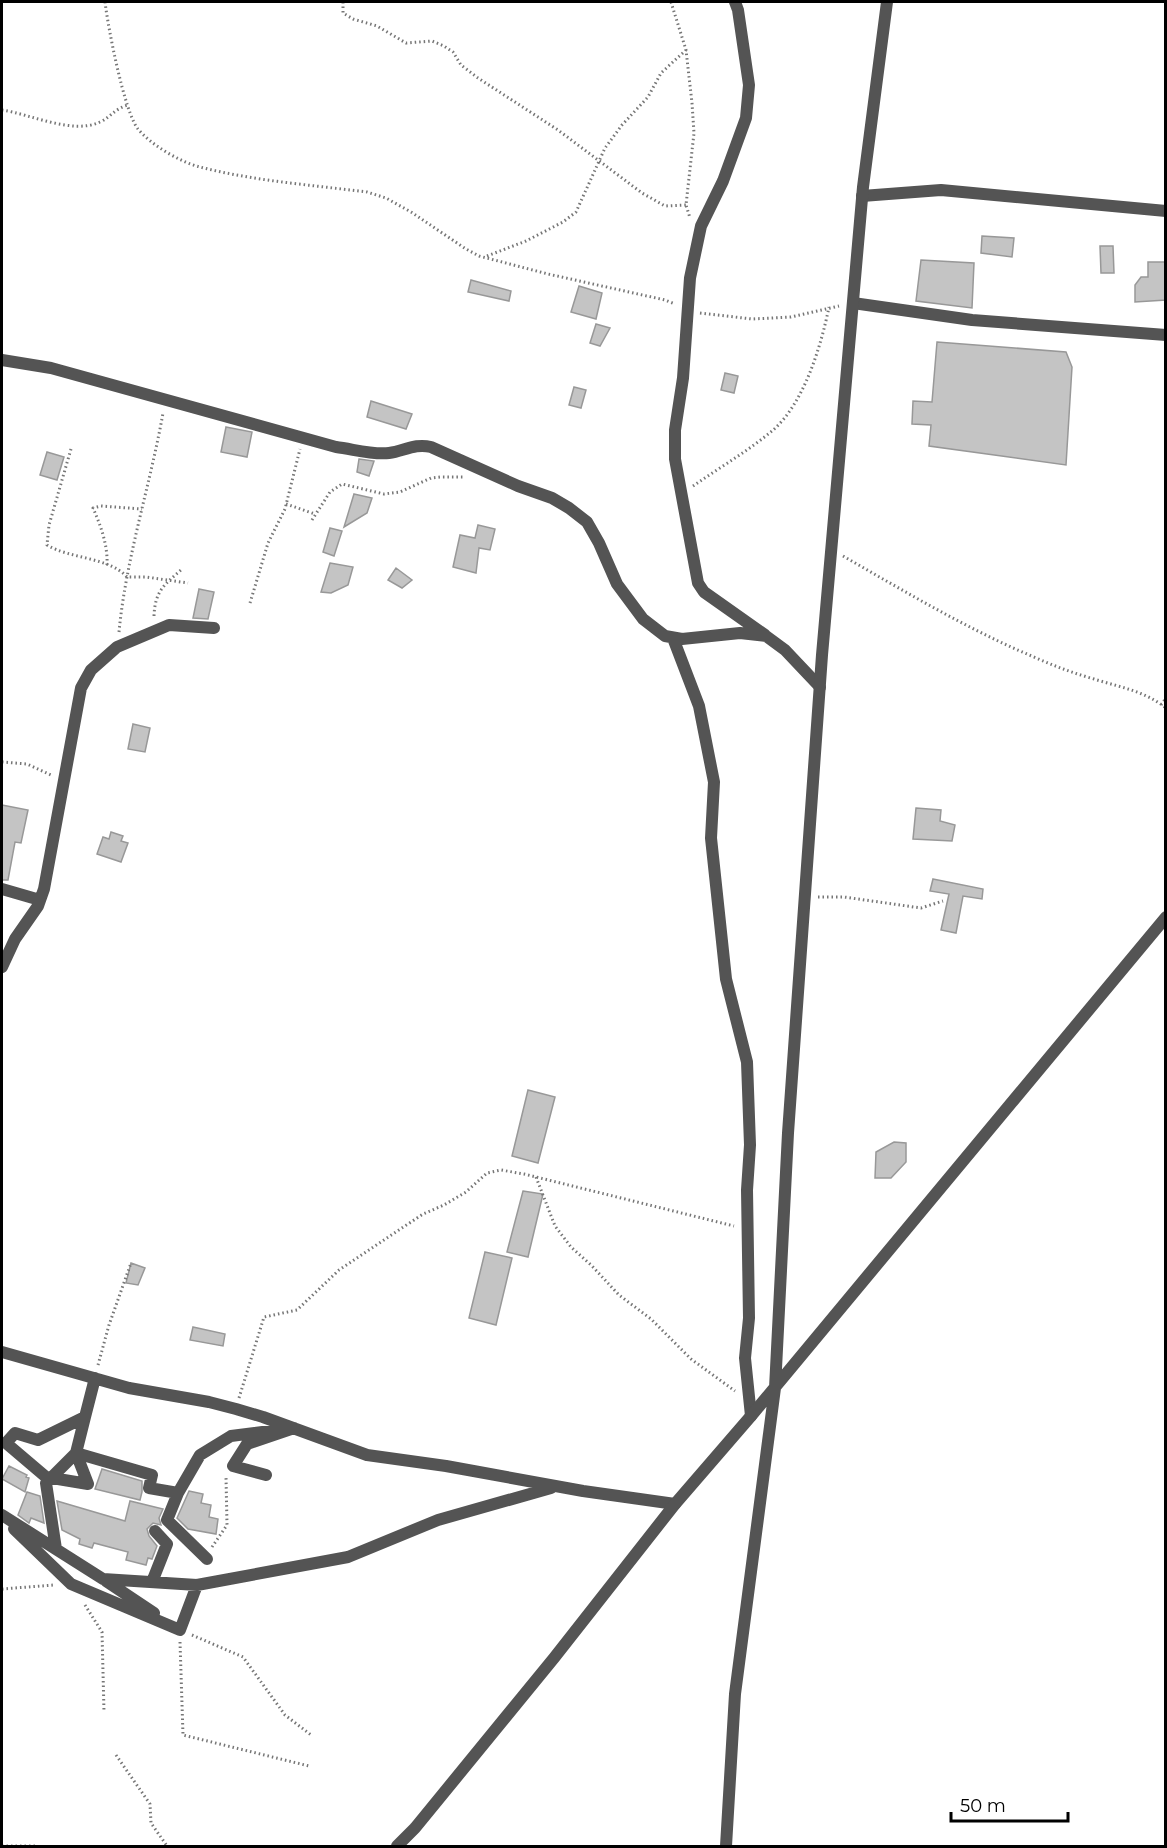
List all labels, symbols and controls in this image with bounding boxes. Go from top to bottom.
scale bar [951,1785,1068,1823]
text: 50 m [960,1795,1006,1817]

